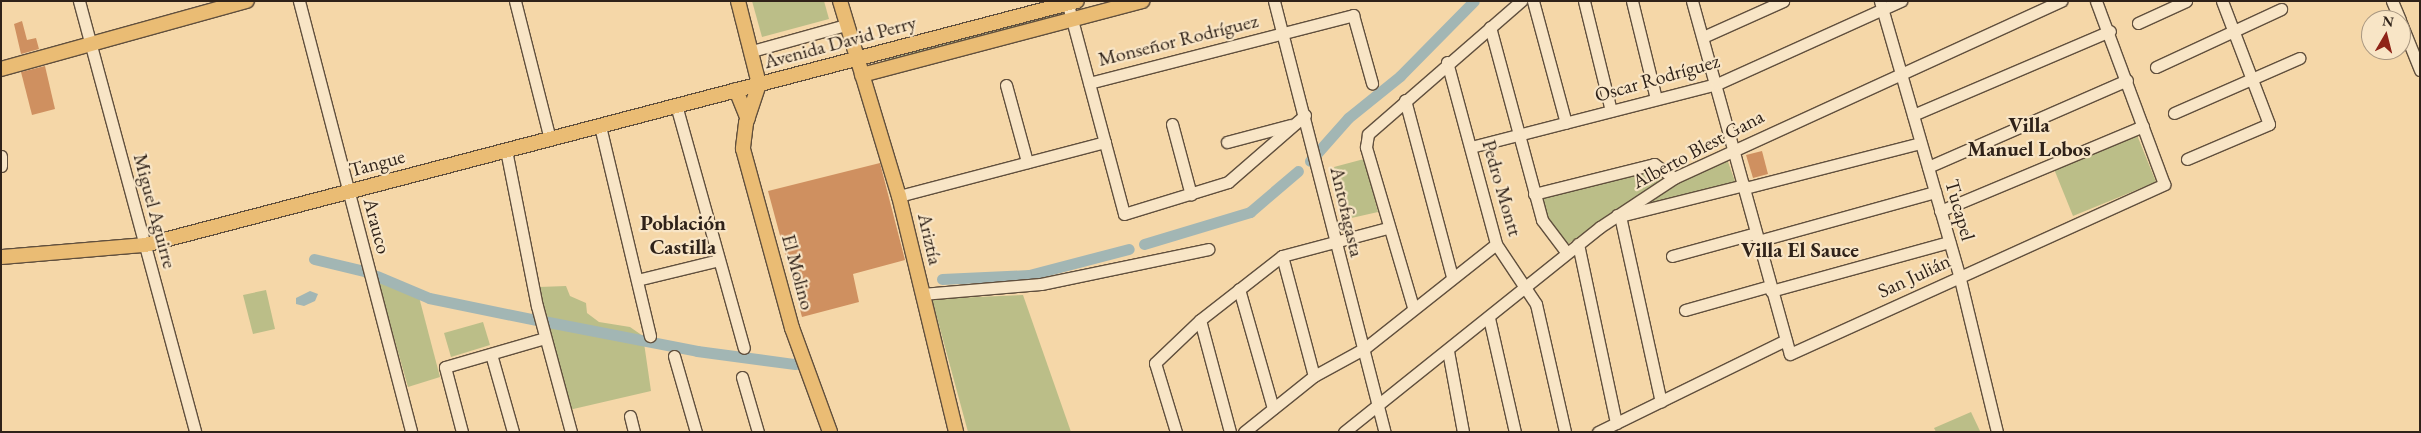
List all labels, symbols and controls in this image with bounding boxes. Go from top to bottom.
street label: Monseñor Rodríguez [1096,9,1260,71]
street label: Avenida David Perry [761,10,919,74]
north arrow [2361,10,2411,60]
text: N [2381,11,2395,31]
street label: Oscar Rodríguez [1592,49,1722,107]
street label: Alberto Blest Gana [1628,104,1768,194]
district label: Villa Manuel Lobos [1967,112,2091,162]
street label: Pedro Montt [1477,137,1527,239]
street label: Tangue [346,144,408,182]
street label: Miguel Aguirre [128,151,182,271]
street label: Antofagasta [1325,165,1369,259]
street label: Tucapel [1940,177,1980,243]
street label: Arauco [358,196,396,256]
district label: Población Castilla [640,210,726,260]
street label: Ariztía [912,211,948,267]
street label: El Molino [776,231,820,313]
district label: Villa El Sauce [1741,237,1859,263]
street label: San Julián [1874,249,1954,303]

